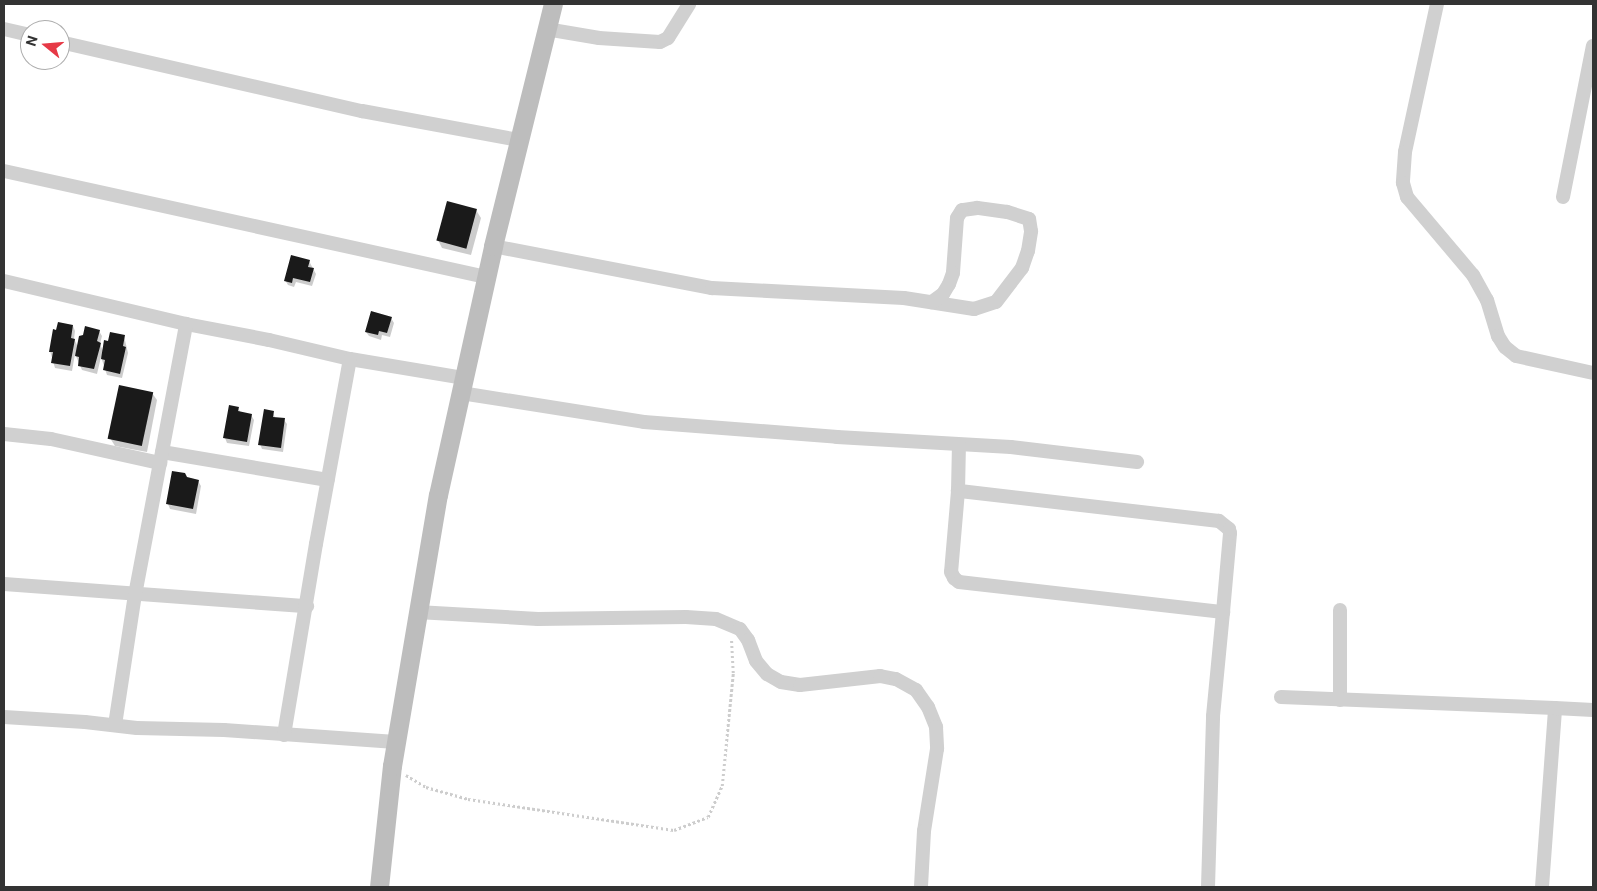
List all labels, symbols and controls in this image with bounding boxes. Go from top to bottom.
north arrow [20,20,70,70]
text: N [23,34,41,48]

